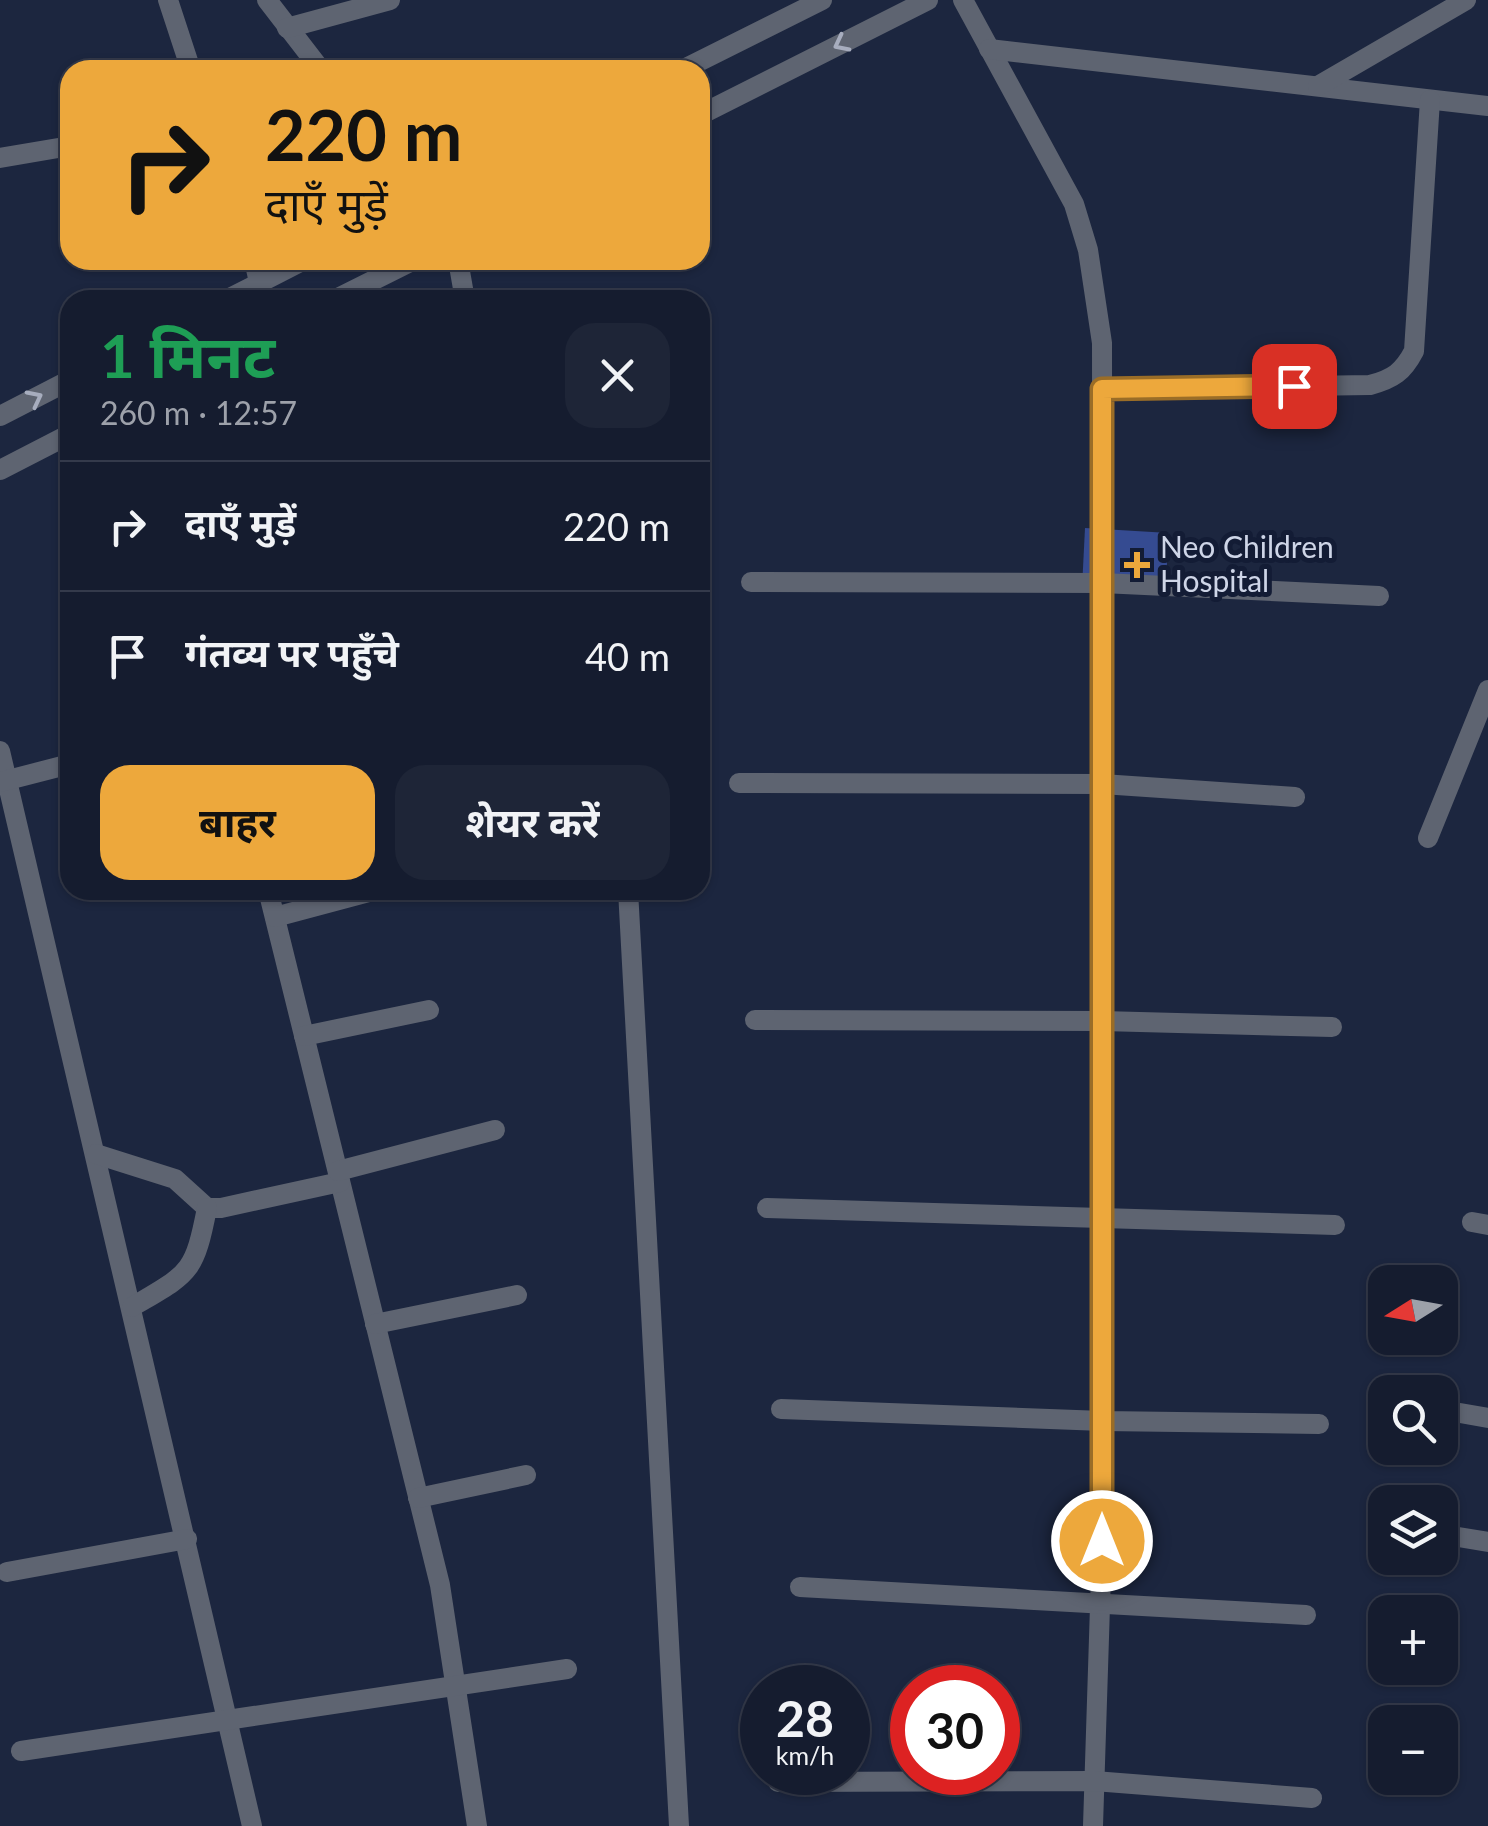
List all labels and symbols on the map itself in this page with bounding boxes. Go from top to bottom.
one-way arrow [833,32,851,52]
pin [1252,344,1337,429]
one-way arrow [25,390,43,410]
place label: Neo Children Hospital [1160,528,1334,598]
marker: Neo Children Hospital [1124,552,1150,578]
north arrow [1368,1265,1458,1355]
position arrow [1050,1489,1154,1593]
speed limit sign: 30 [890,1665,1020,1795]

